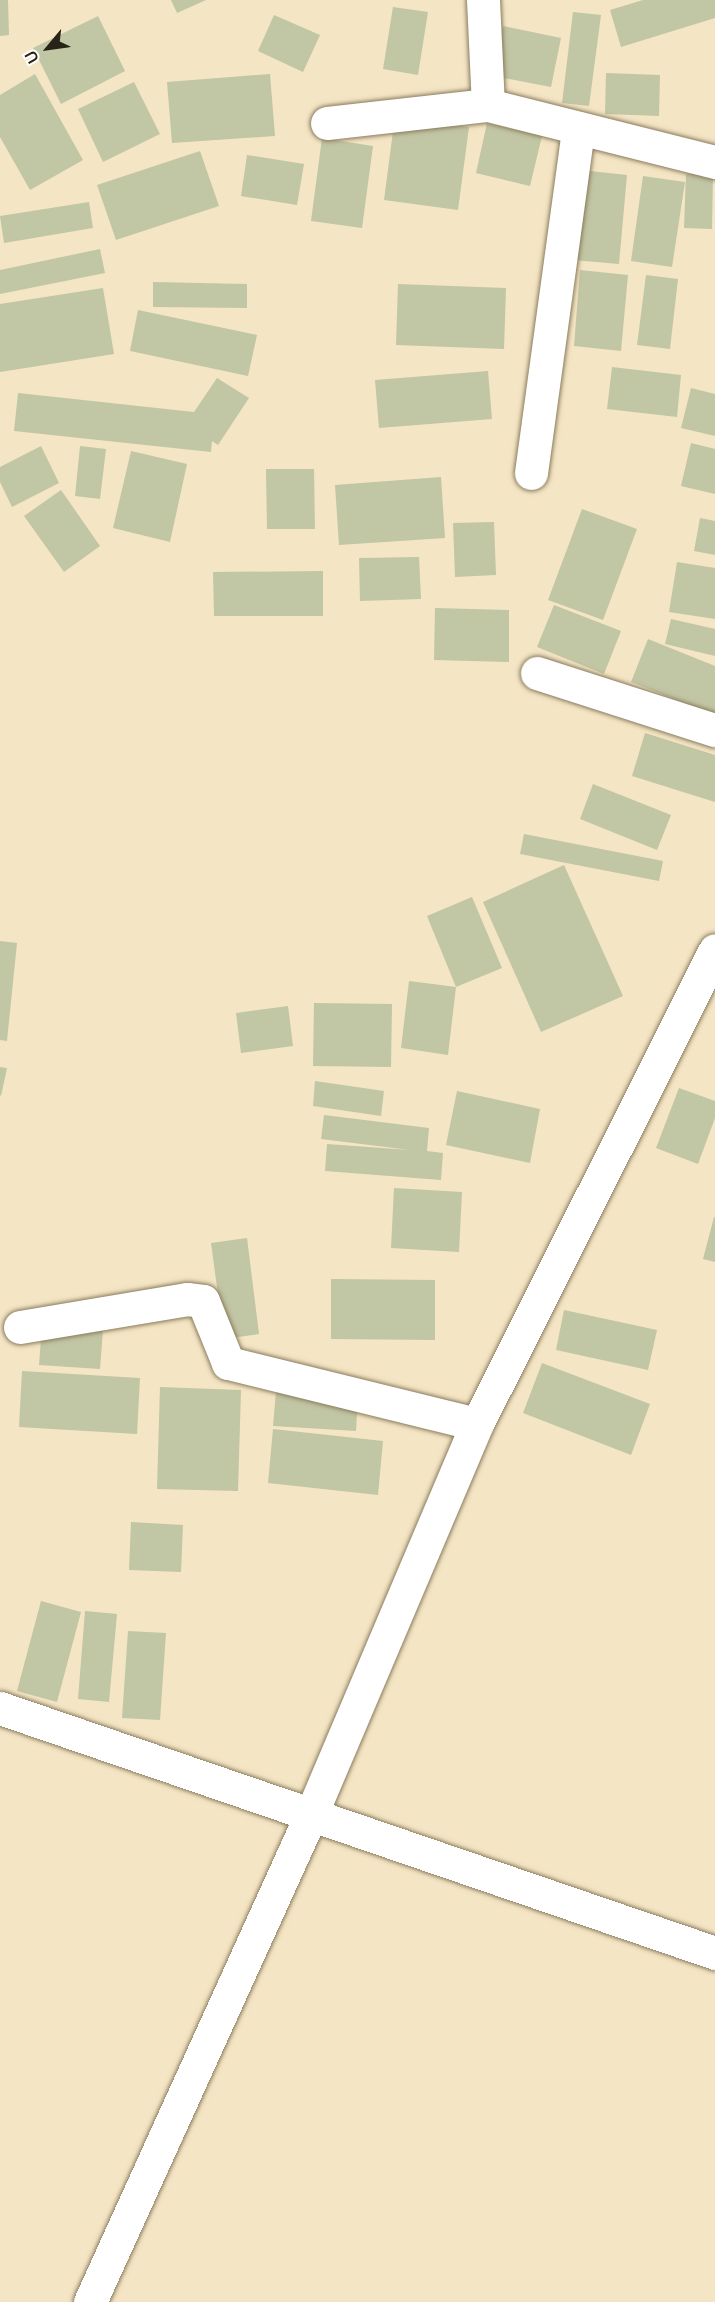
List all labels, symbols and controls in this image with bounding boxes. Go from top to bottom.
north arrow [18,18,78,78]
text: U [20,46,45,67]

